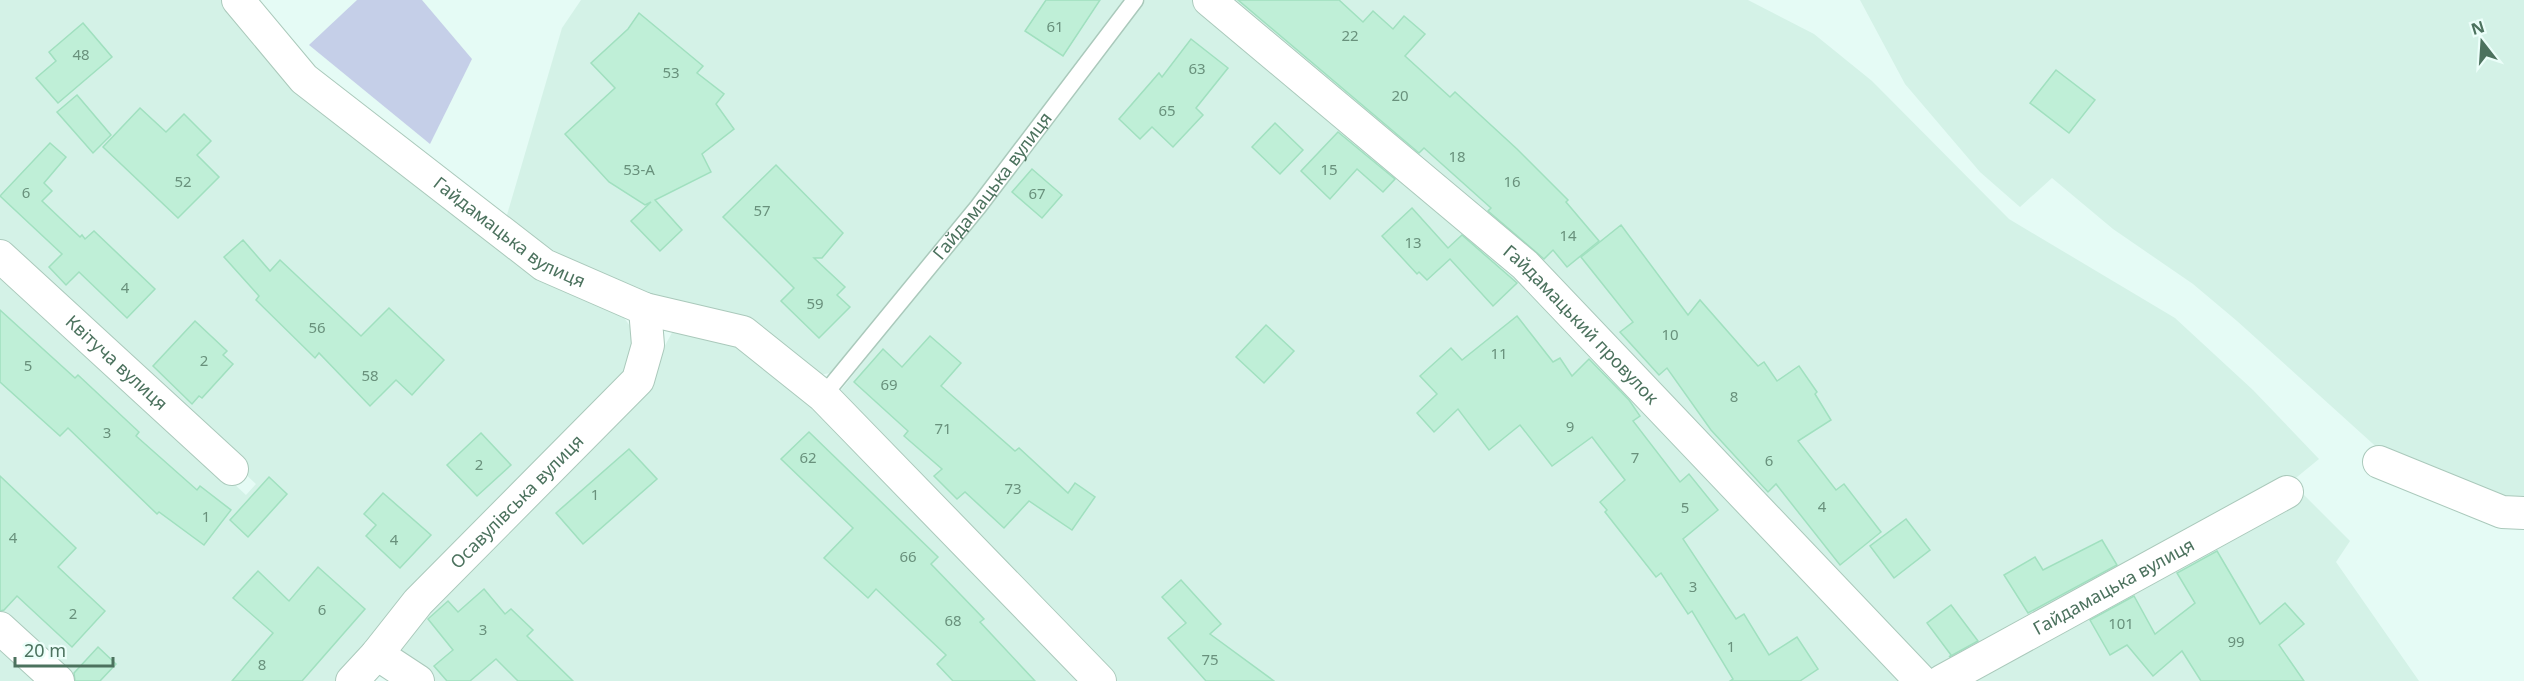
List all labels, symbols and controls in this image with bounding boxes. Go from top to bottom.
north arrow [2452,12,2512,72]
text: N [2468,15,2487,40]
house number: 61 [1046,16,1064,36]
house number: 22 [1341,25,1359,45]
house number: 48 [72,44,90,64]
house number: 63 [1188,58,1206,78]
house number: 53 [662,62,680,82]
house number: 20 [1391,85,1409,105]
house number: 65 [1158,100,1176,120]
street label: Гайдамацька вулиця [927,107,1057,264]
house number: 18 [1448,146,1466,166]
house number: 53-А [623,159,655,179]
house number: 15 [1320,159,1338,179]
house number: 52 [174,171,192,191]
street label: Гайдамацька вулиця [429,171,589,293]
house number: 16 [1503,171,1521,191]
house number: 6 [22,182,30,202]
house number: 67 [1028,183,1046,203]
house number: 57 [753,200,771,220]
house number: 14 [1559,225,1577,245]
house number: 13 [1404,232,1422,252]
street label: Гайдамацький провулок [1499,239,1665,409]
house number: 4 [121,277,130,297]
house number: 59 [806,293,824,313]
street label: Квітуча вулиця [61,309,173,415]
house number: 56 [308,317,326,337]
house number: 10 [1661,324,1679,344]
house number: 11 [1490,343,1508,363]
house number: 2 [200,350,208,370]
house number: 5 [24,355,32,375]
house number: 58 [361,365,379,385]
house number: 69 [880,374,898,394]
house number: 8 [1730,386,1738,406]
house number: 9 [1566,416,1574,436]
house number: 71 [934,418,952,438]
house number: 3 [103,422,111,442]
street label: Осавулівська вулиця [445,429,588,574]
house number: 62 [799,447,817,467]
house number: 7 [1631,447,1639,467]
house number: 6 [1765,450,1773,470]
house number: 2 [475,454,483,474]
house number: 73 [1004,478,1022,498]
house number: 1 [591,484,599,504]
house number: 4 [1818,496,1827,516]
house number: 5 [1681,497,1689,517]
house number: 1 [202,506,210,526]
house number: 4 [9,527,18,547]
house number: 4 [390,529,399,549]
street label: Гайдамацька вулиця [2028,532,2198,640]
house number: 66 [899,546,917,566]
house number: 3 [1689,576,1697,596]
house number: 6 [318,599,326,619]
house number: 2 [69,603,77,623]
house number: 68 [944,610,962,630]
house number: 101 [2108,613,2134,633]
house number: 3 [479,619,487,639]
scale bar [15,630,112,668]
house number: 99 [2227,631,2245,651]
house number: 1 [1727,636,1735,656]
text: 20 m [24,638,66,662]
house number: 75 [1201,649,1219,669]
house number: 8 [258,654,266,674]

